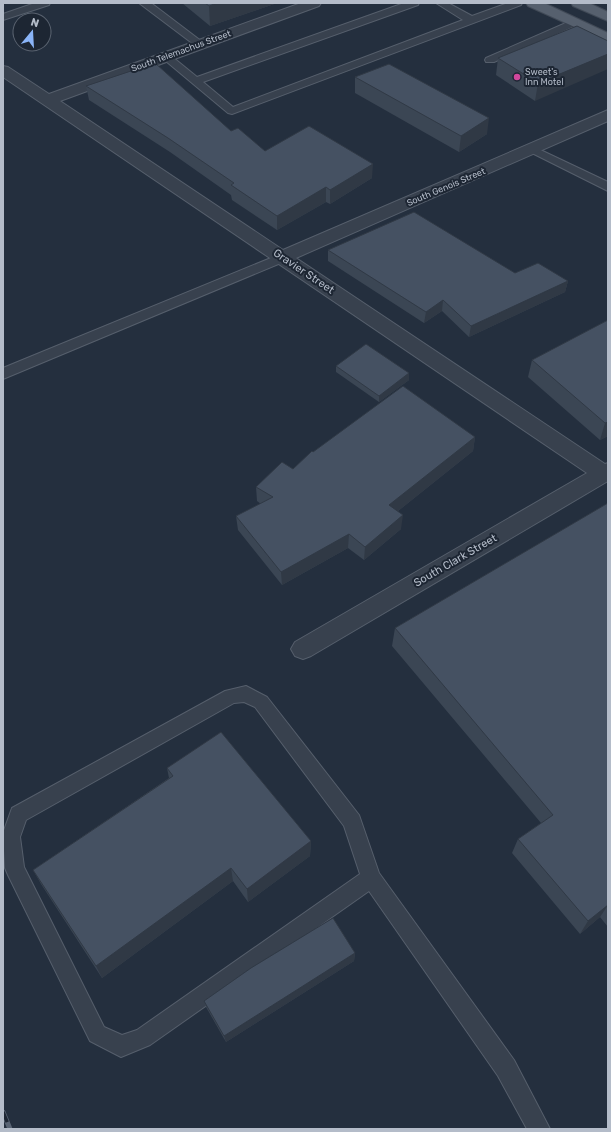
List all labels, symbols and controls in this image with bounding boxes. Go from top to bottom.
north arrow [12,12,52,52]
text: N [29,16,41,30]
street label: South Telemachus Street [130,28,233,74]
place label: Sweet's Inn Motel [525,67,564,87]
marker: Sweet's Inn Motel [512,72,522,82]
street label: South Genois Street [405,166,487,208]
street label: Gravier Street [271,246,337,297]
street label: South Clark Street [411,531,500,590]

